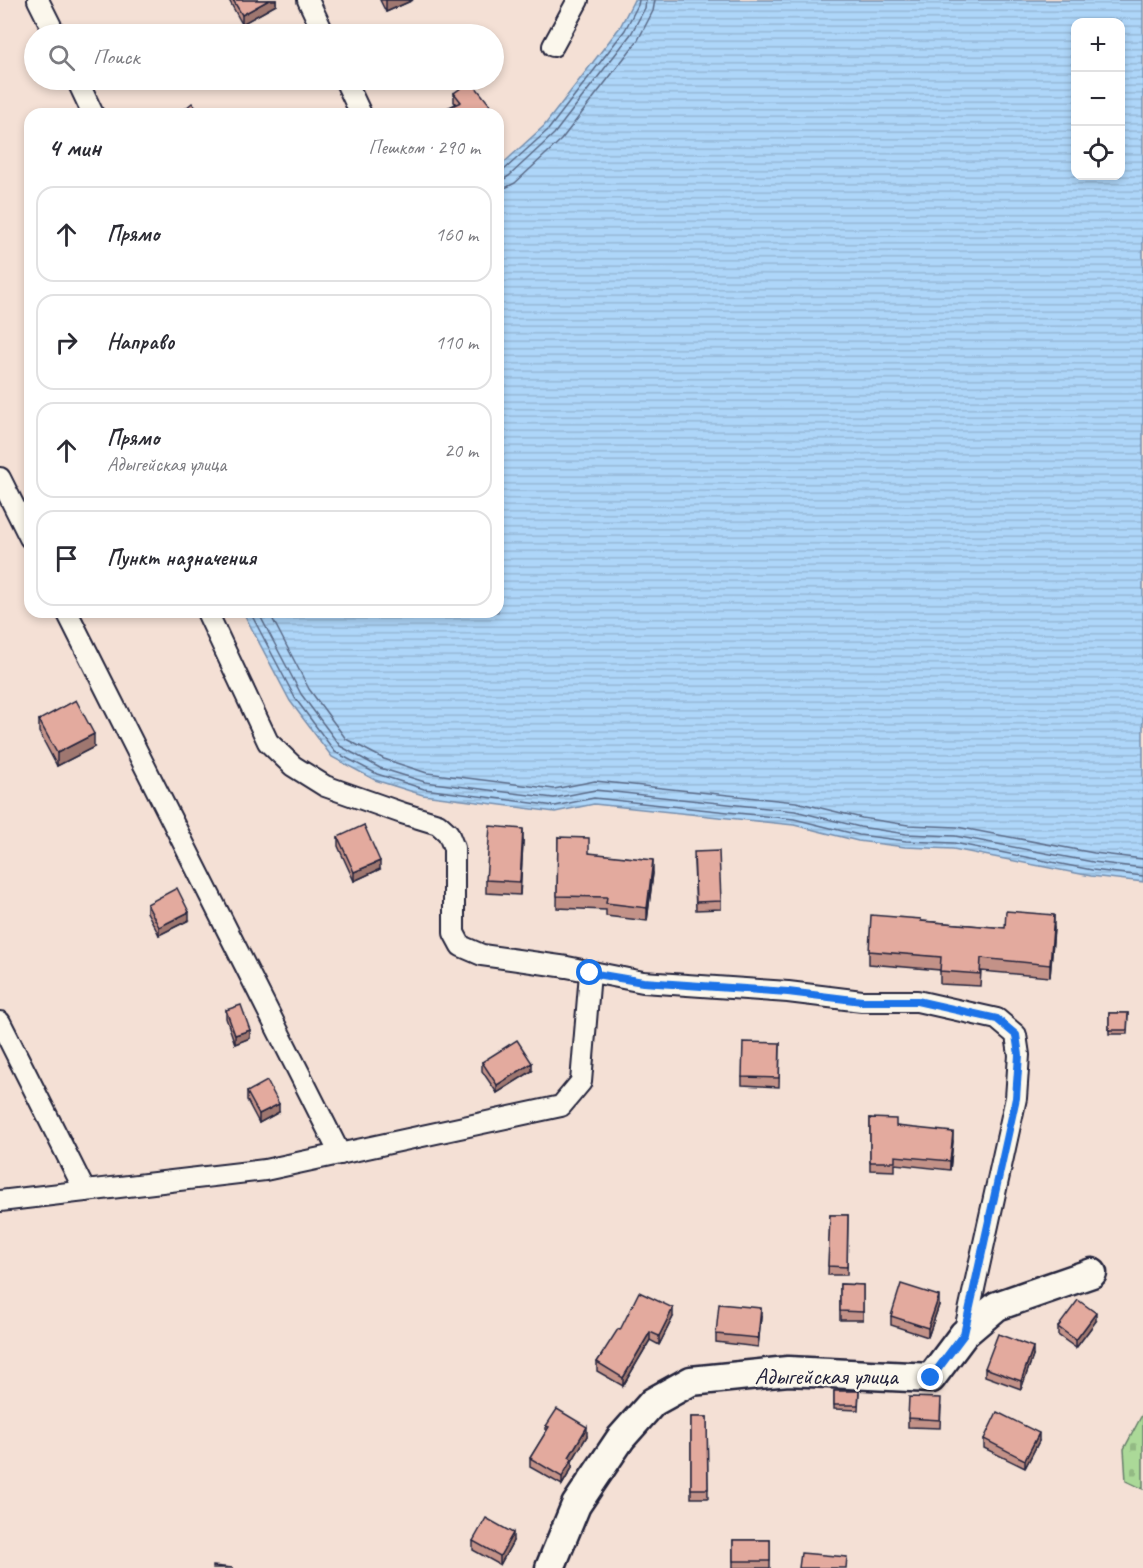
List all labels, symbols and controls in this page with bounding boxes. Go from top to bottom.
map controls [1071,18,1125,180]
button: + [1071,18,1125,72]
search box [24,24,504,90]
icon: search [45,41,78,74]
text: Поиск [93,43,139,71]
button: − [1071,72,1125,126]
button: locate [1071,126,1125,180]
text: 4 мин [48,131,101,164]
text: Пешком · 290 m [368,135,480,160]
icon: ahead [50,218,83,251]
text: Прямо [107,220,159,248]
text: 160 m [435,222,478,247]
icon: right [50,326,83,359]
text: Направо [107,328,174,356]
text: 110 m [435,330,478,355]
text: Прямо [107,424,159,452]
icon: ahead [50,434,83,467]
text: 20 m [444,438,478,463]
text: Адыгейская улица [107,452,226,477]
icon: arrive [50,542,83,575]
text: Пункт назначения [107,544,256,572]
route start [576,959,602,985]
street label: Адыгейская улица [754,1361,899,1391]
route end [917,1364,943,1390]

